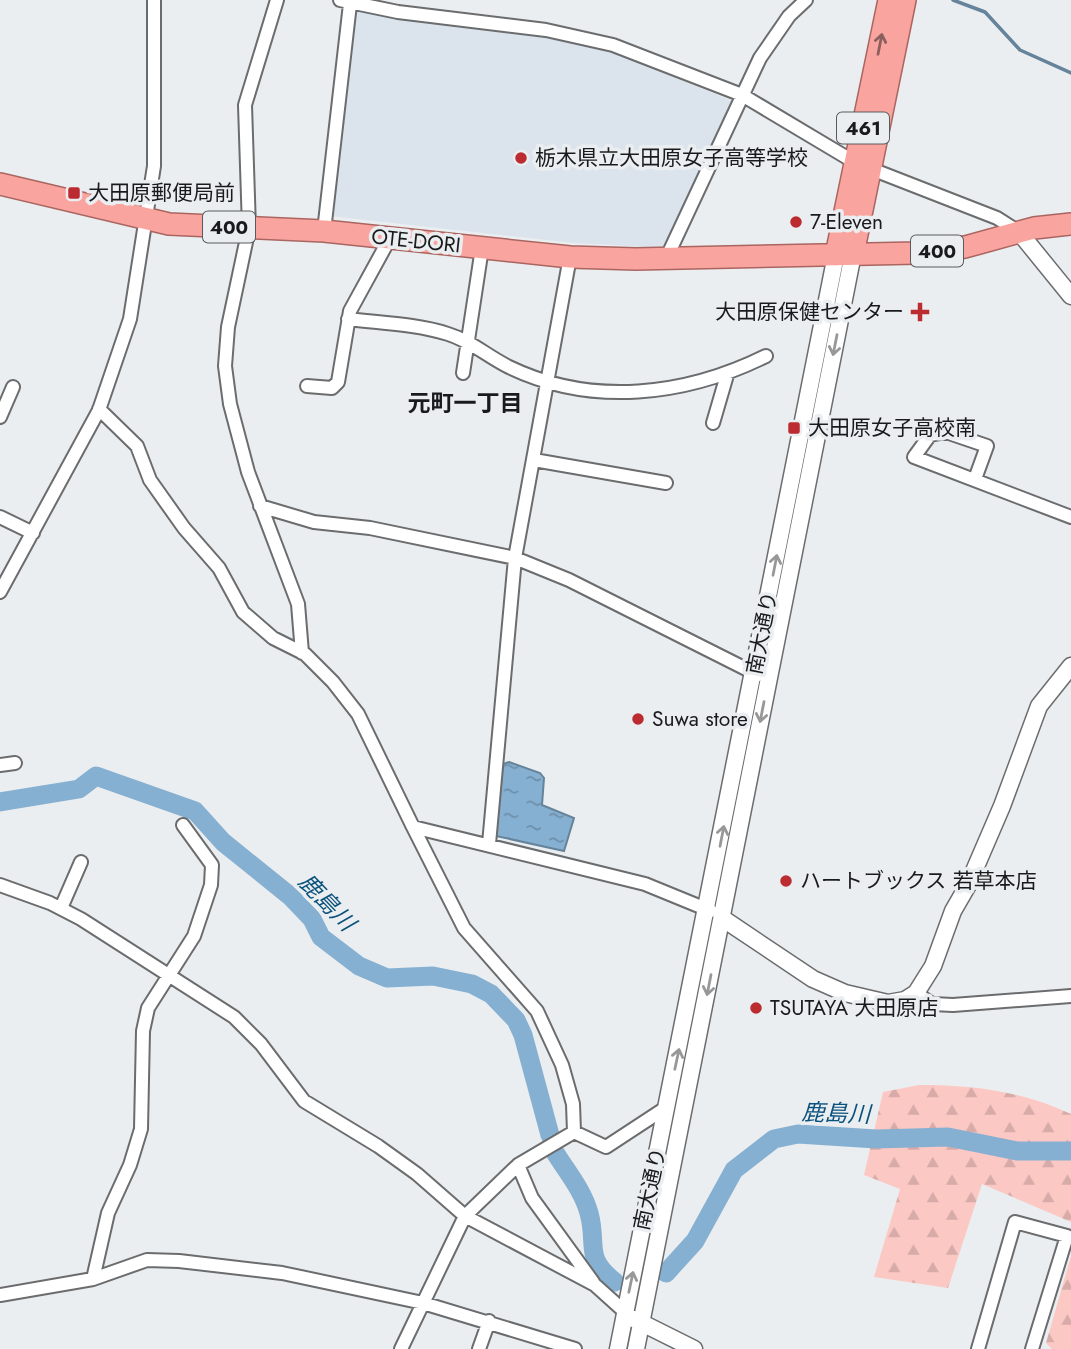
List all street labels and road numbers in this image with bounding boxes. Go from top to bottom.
road number: 461 [837,112,889,144]
road number: 400 [203,212,255,243]
street label: OTE-DORI [370,221,462,261]
road number: 400 [911,235,963,266]
street label: 南大通り [739,589,785,677]
street label: 南大通り [627,1145,673,1233]

